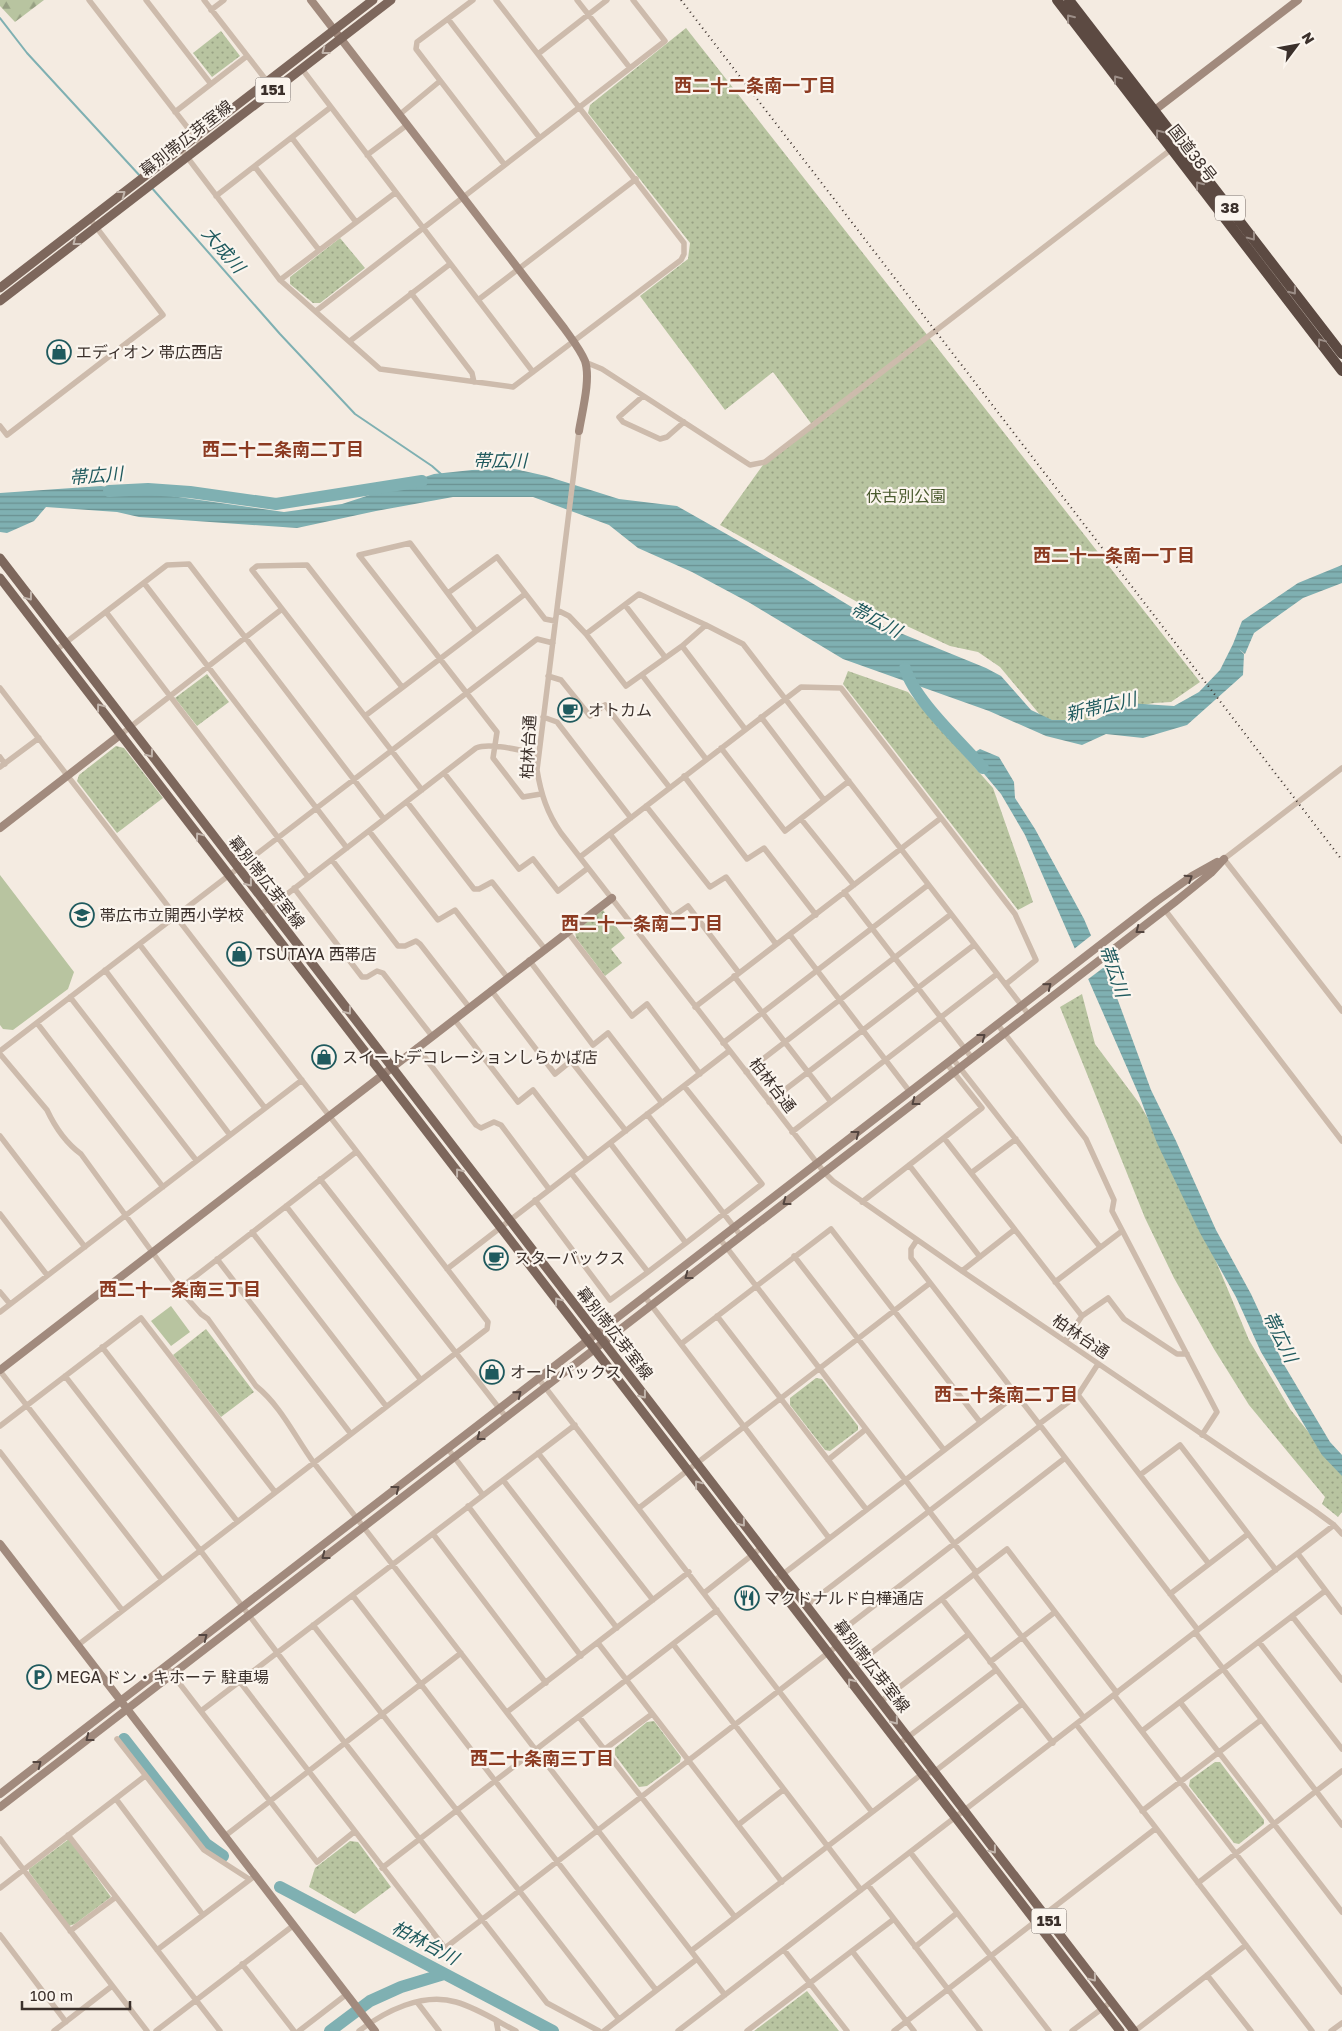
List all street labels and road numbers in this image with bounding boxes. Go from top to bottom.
road number: 151 [256,78,290,102]
street label: 幕別帯広芽室線 [136,96,236,180]
street label: 国道38号 [1164,120,1222,186]
road number: 38 [1215,196,1245,220]
street label: 柏林台通 [516,715,540,779]
street label: 幕別帯広芽室線 [225,832,309,932]
street label: 柏林台通 [745,1054,801,1116]
street label: 幕別帯広芽室線 [573,1283,657,1383]
street label: 柏林台通 [1049,1310,1113,1362]
street label: 幕別帯広芽室線 [830,1616,914,1716]
road number: 151 [1032,1908,1066,1934]

